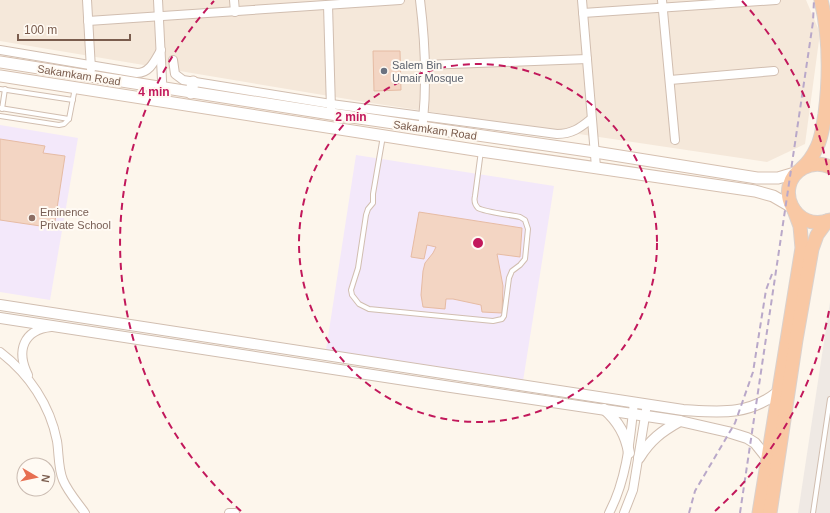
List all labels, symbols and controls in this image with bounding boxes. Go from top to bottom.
scale bar [18,16,130,42]
text: 100 m [24,23,57,37]
place label: Salem Bin Umair Mosque [392,59,464,84]
street label: Sakamkam Road [36,62,122,88]
marker: Salem Bin Umair Mosque [379,66,389,76]
text: 4 min [138,85,170,99]
text: 2 min [335,110,367,124]
street label: Sakamkam Road [392,118,478,142]
place label: Eminence Private School [40,206,111,231]
marker: Eminence Private School [27,213,37,223]
centre of rings [471,236,485,250]
north arrow [16,457,56,497]
text: N [39,474,52,483]

